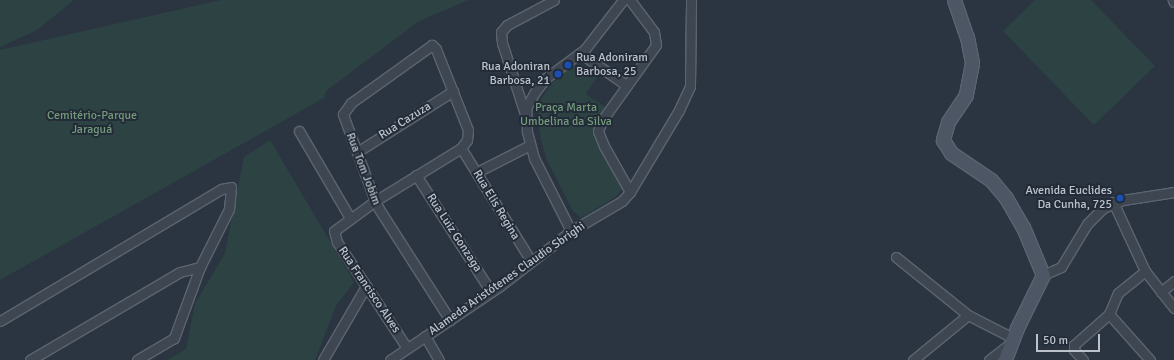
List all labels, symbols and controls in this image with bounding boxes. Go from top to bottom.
place label: Rua Adoniram Barbosa, 25 [576,51,648,79]
place label: Rua Adoniran Barbosa, 21 [481,60,550,88]
marker: Rua Adoniram Barbosa, 25 [563,60,573,70]
marker: Rua Adoniran Barbosa, 21 [553,69,563,79]
street label: Rua Cazuza [376,99,434,143]
park label: Praça Marta Umbelina da Silva [520,101,612,129]
park label: Cemitério-Parque Jaraguá [47,109,137,137]
street label: Rua Tom Jobim [343,131,383,207]
street label: Rua Elis Regina [470,167,522,243]
place label: Avenida Euclides Da Cunha, 725 [1025,184,1112,212]
street label: Rua Luiz Gonzaga [423,191,485,275]
marker: Avenida Euclides Da Cunha, 725 [1115,193,1125,203]
street label: Alameda Aristótenes Claudio Sbrighi [426,219,588,339]
street label: Rua Francisco Alves [335,244,403,336]
scale bar [1038,326,1102,352]
text: 50 m [1043,333,1068,348]

